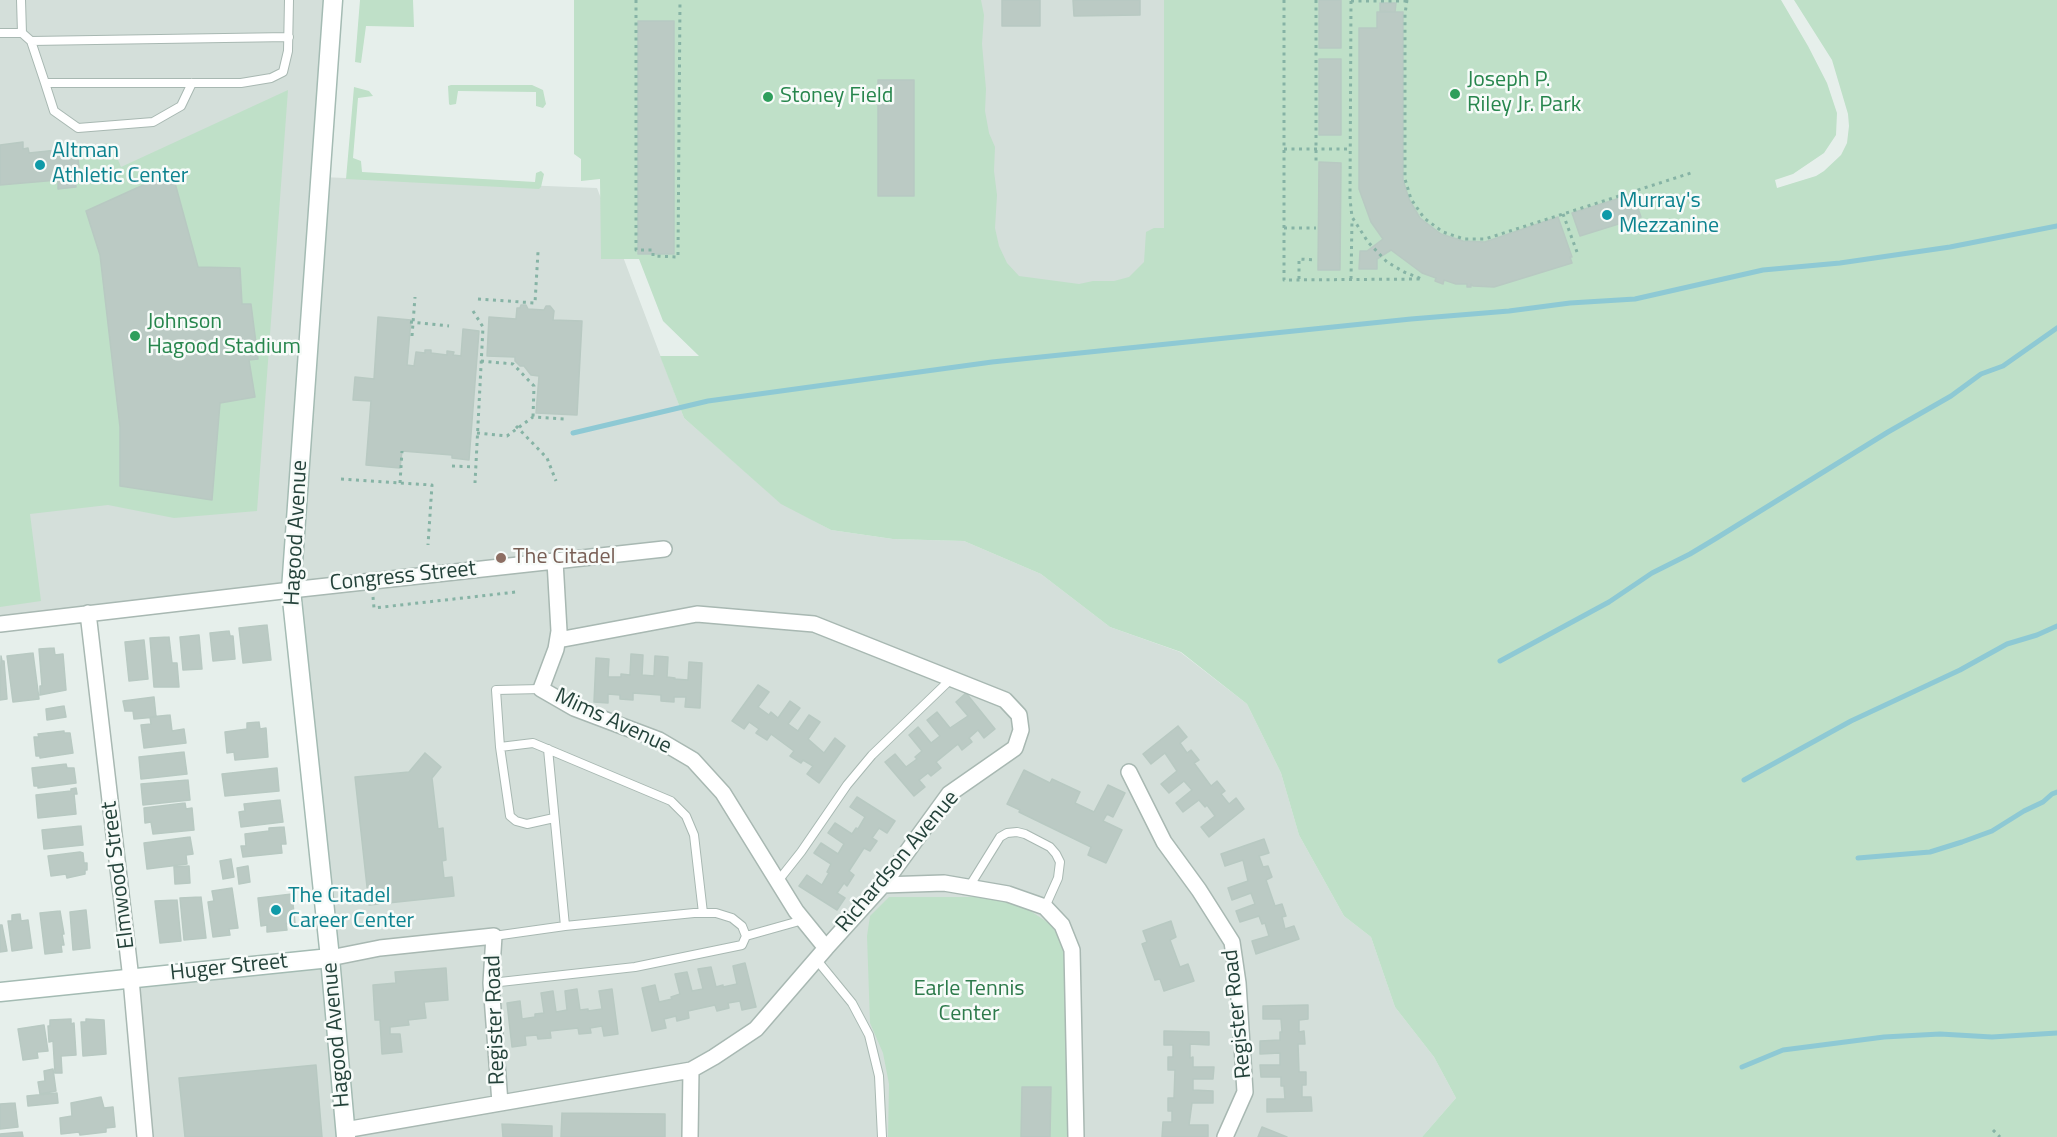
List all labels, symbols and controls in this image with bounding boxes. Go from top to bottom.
place label: Joseph P. Riley Jr. Park [1467,68,1581,119]
place label: Stoney Field [780,84,893,110]
marker: Joseph P. Riley Jr. Park [1448,87,1462,101]
marker: Stoney Field [761,90,775,104]
place label: Altman Athletic Center [52,139,188,190]
marker: Altman Athletic Center [33,158,47,172]
place label: Murray's Mezzanine [1619,189,1719,240]
marker: Murray's Mezzanine [1600,208,1614,222]
place label: Johnson Hagood Stadium [147,310,301,362]
marker: Johnson Hagood Stadium [128,329,142,343]
street label: Hagood Avenue [280,460,314,606]
place label: The Citadel [513,545,616,571]
marker: The Citadel [494,551,508,565]
street label: Congress Street [329,556,477,598]
street label: Mims Avenue [551,684,675,760]
street label: Richardson Avenue [831,786,965,938]
street label: Elmwood Street [97,800,141,950]
place label: The Citadel Career Center [288,884,414,936]
marker: The Citadel Career Center [269,903,283,917]
street label: Register Road [1218,948,1258,1080]
street label: Huger Street [169,949,289,987]
street label: Register Road [481,955,511,1085]
street label: Hagood Avenue [318,961,356,1109]
park label: Earle Tennis Center [913,977,1025,1028]

